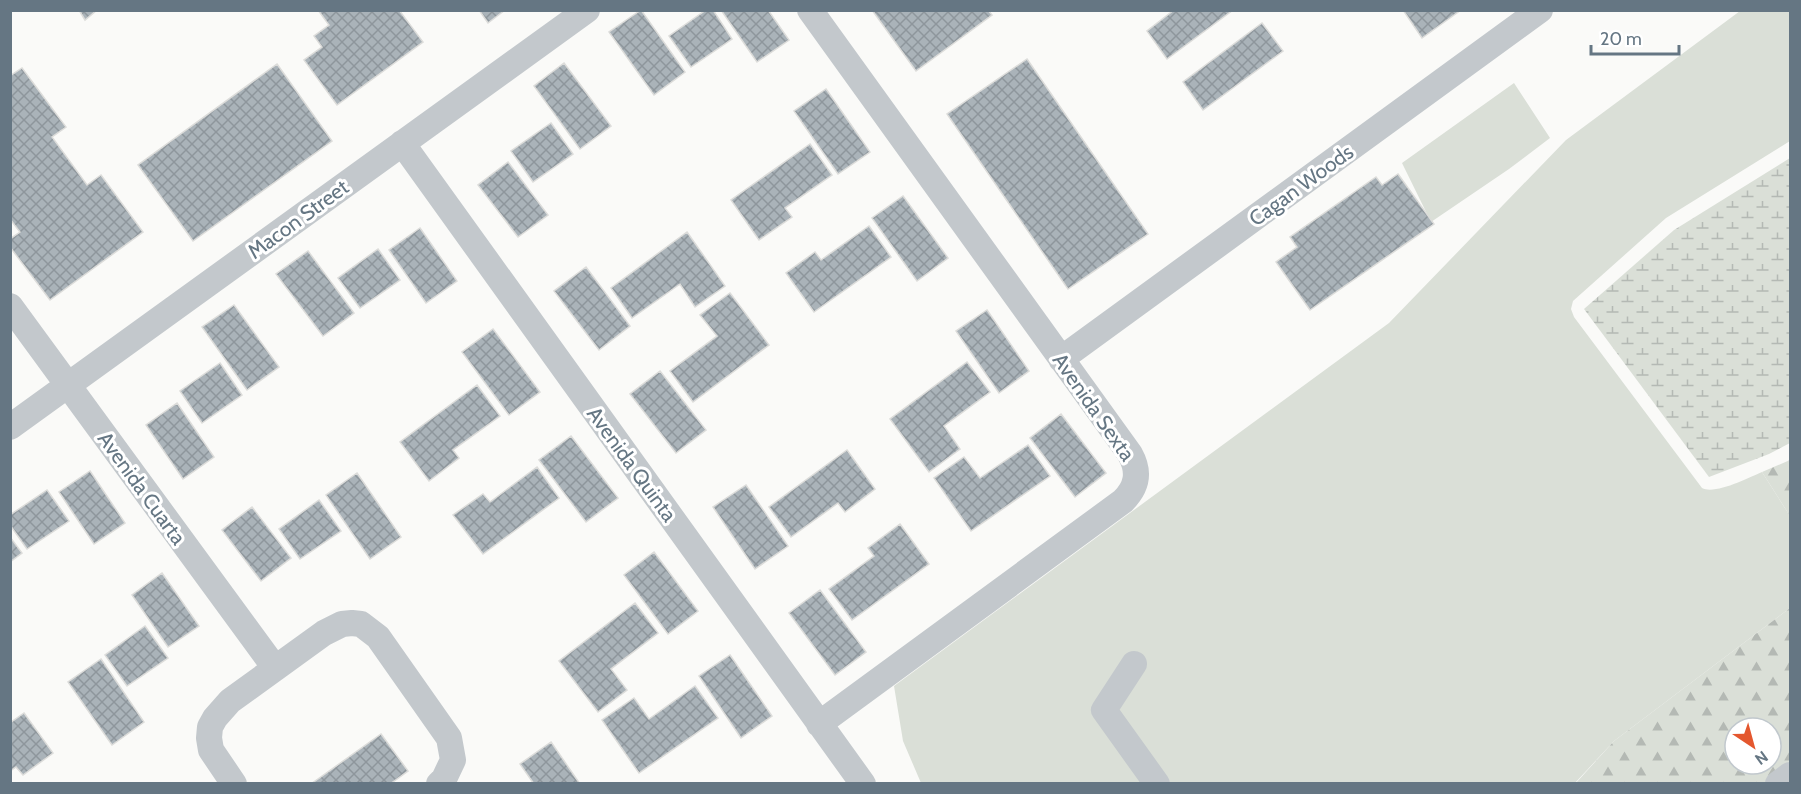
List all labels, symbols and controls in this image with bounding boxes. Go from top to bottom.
scale bar [1591,18,1680,56]
text: 20 m [1600,28,1642,50]
street label: Cagan Woods [1244,139,1358,231]
street label: Macon Street [243,174,353,264]
street label: Avenida Sexta [1048,348,1140,466]
street label: Avenida Quinta [582,402,682,526]
street label: Avenida Cuarta [93,427,191,549]
north arrow [1723,716,1783,776]
text: N [1751,747,1772,769]

